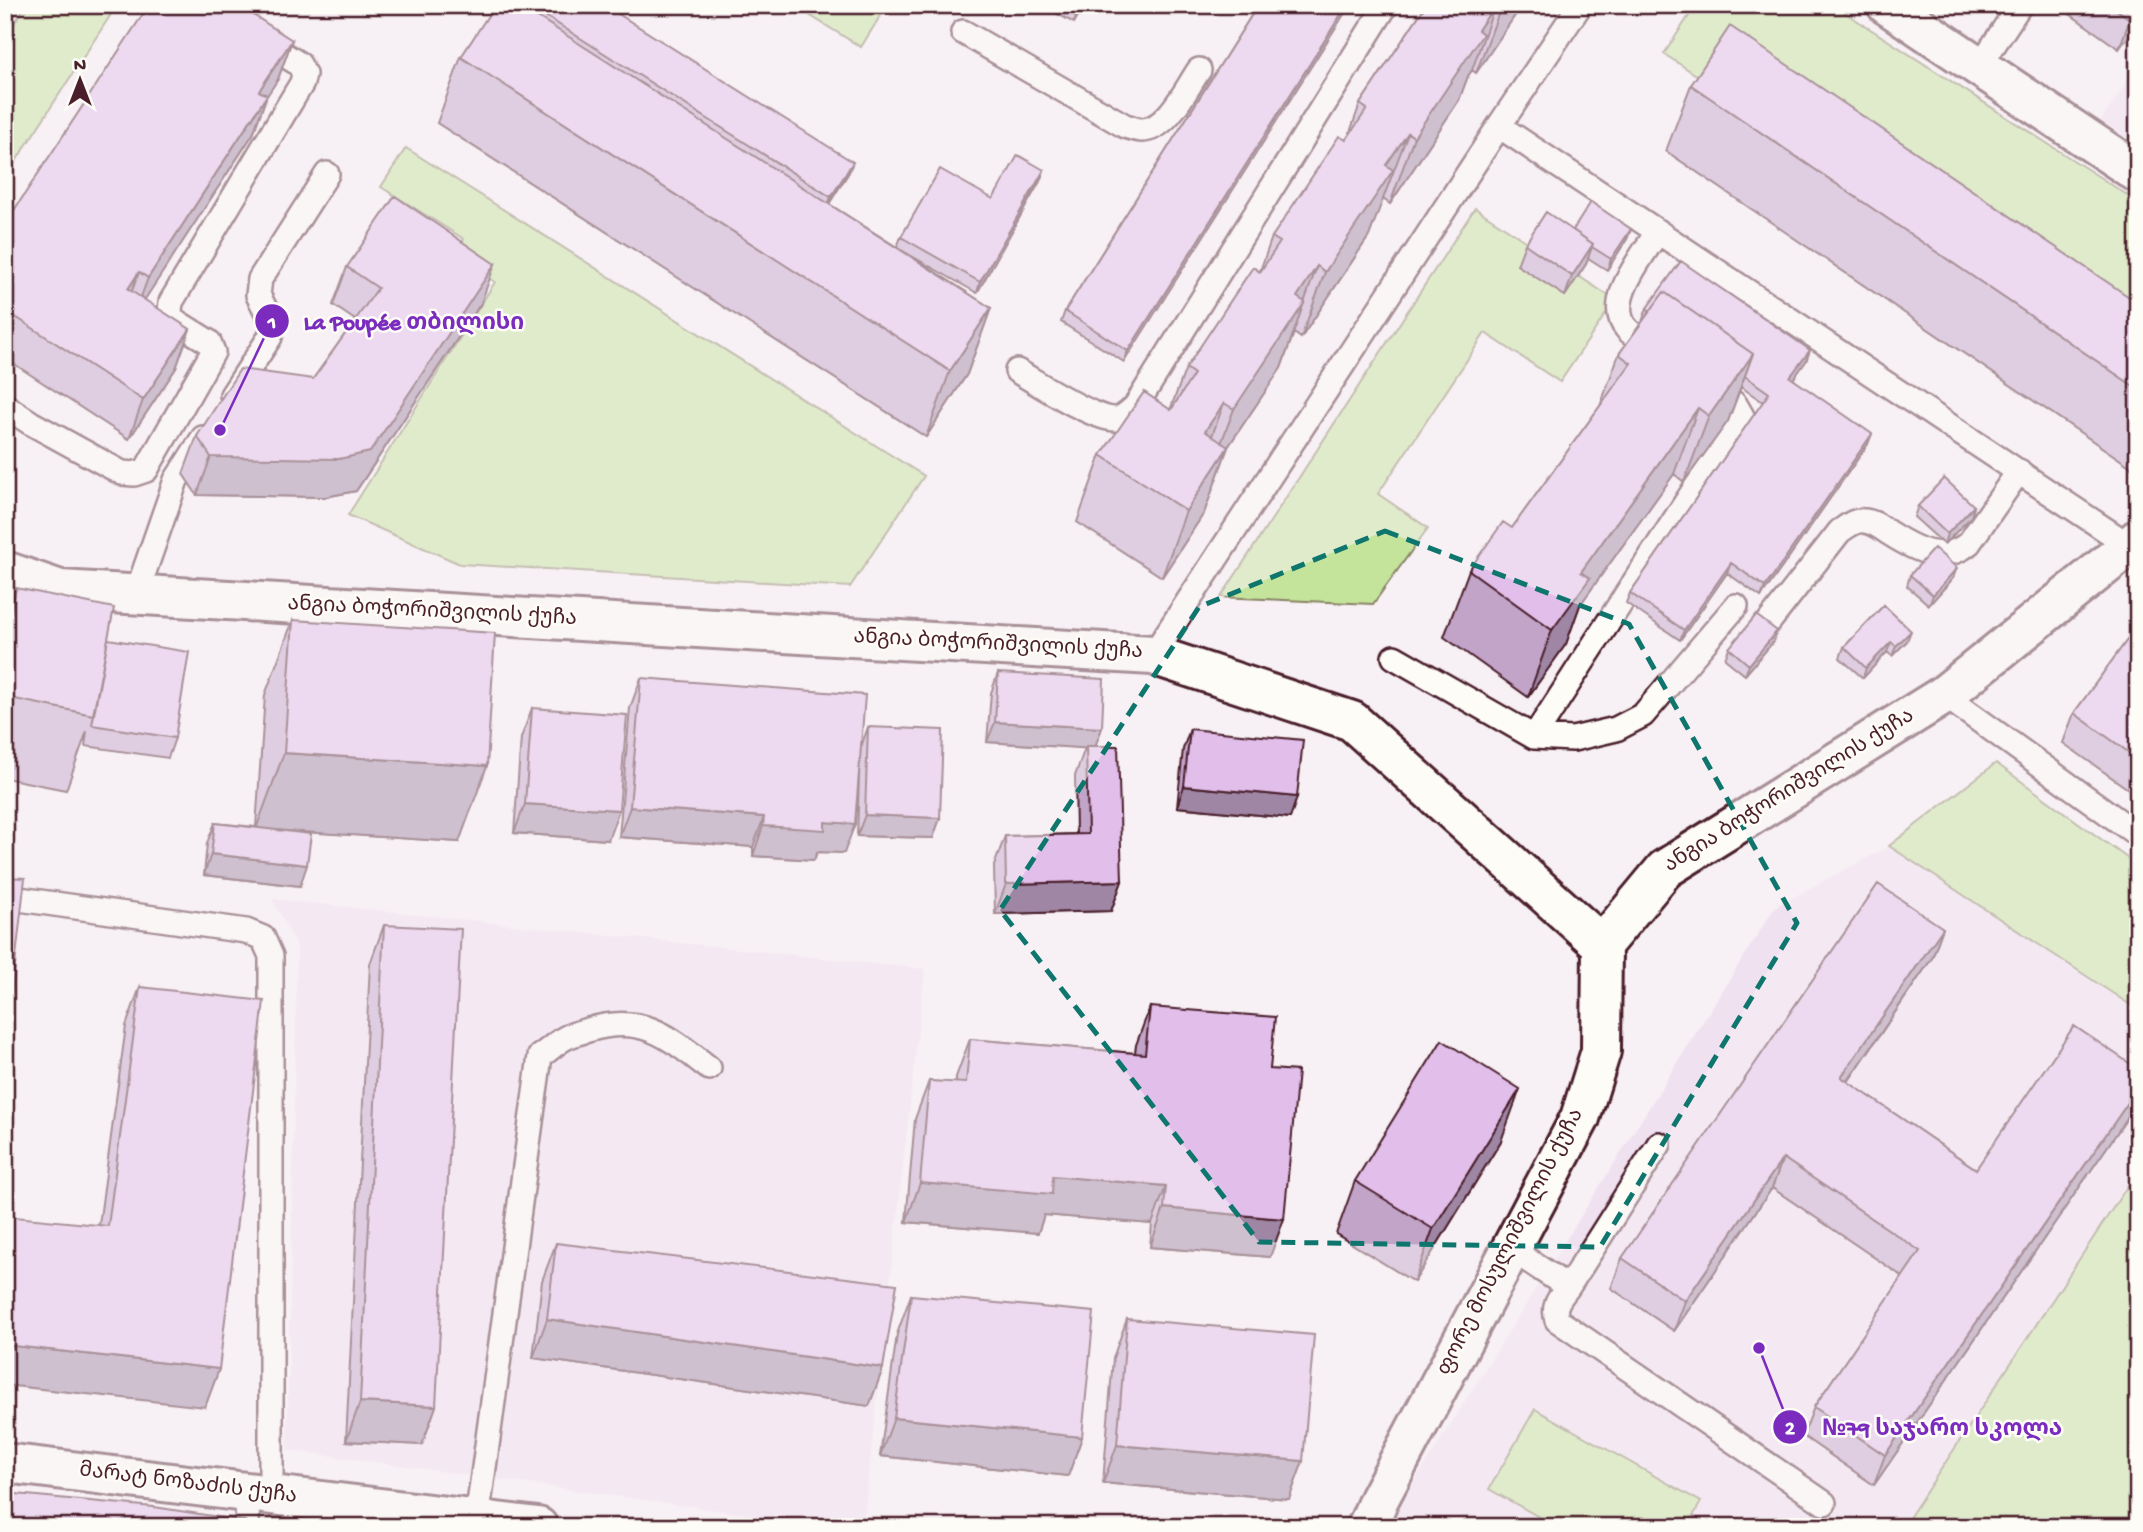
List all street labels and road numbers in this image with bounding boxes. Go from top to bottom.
street label: ანგია ბოჭორიშვილის ქუჩა [287,592,577,633]
street label: ანგია ბოჭორიშვილის ქუჩა [853,625,1143,666]
street label: ანგია ბოჭორიშვილის ქუჩა [1660,704,1919,879]
street label: ფორე მოსულიშვილის ქუჩა [1433,1105,1590,1381]
street label: მარატ ნოზაძის ქუჩა [78,1458,298,1511]

